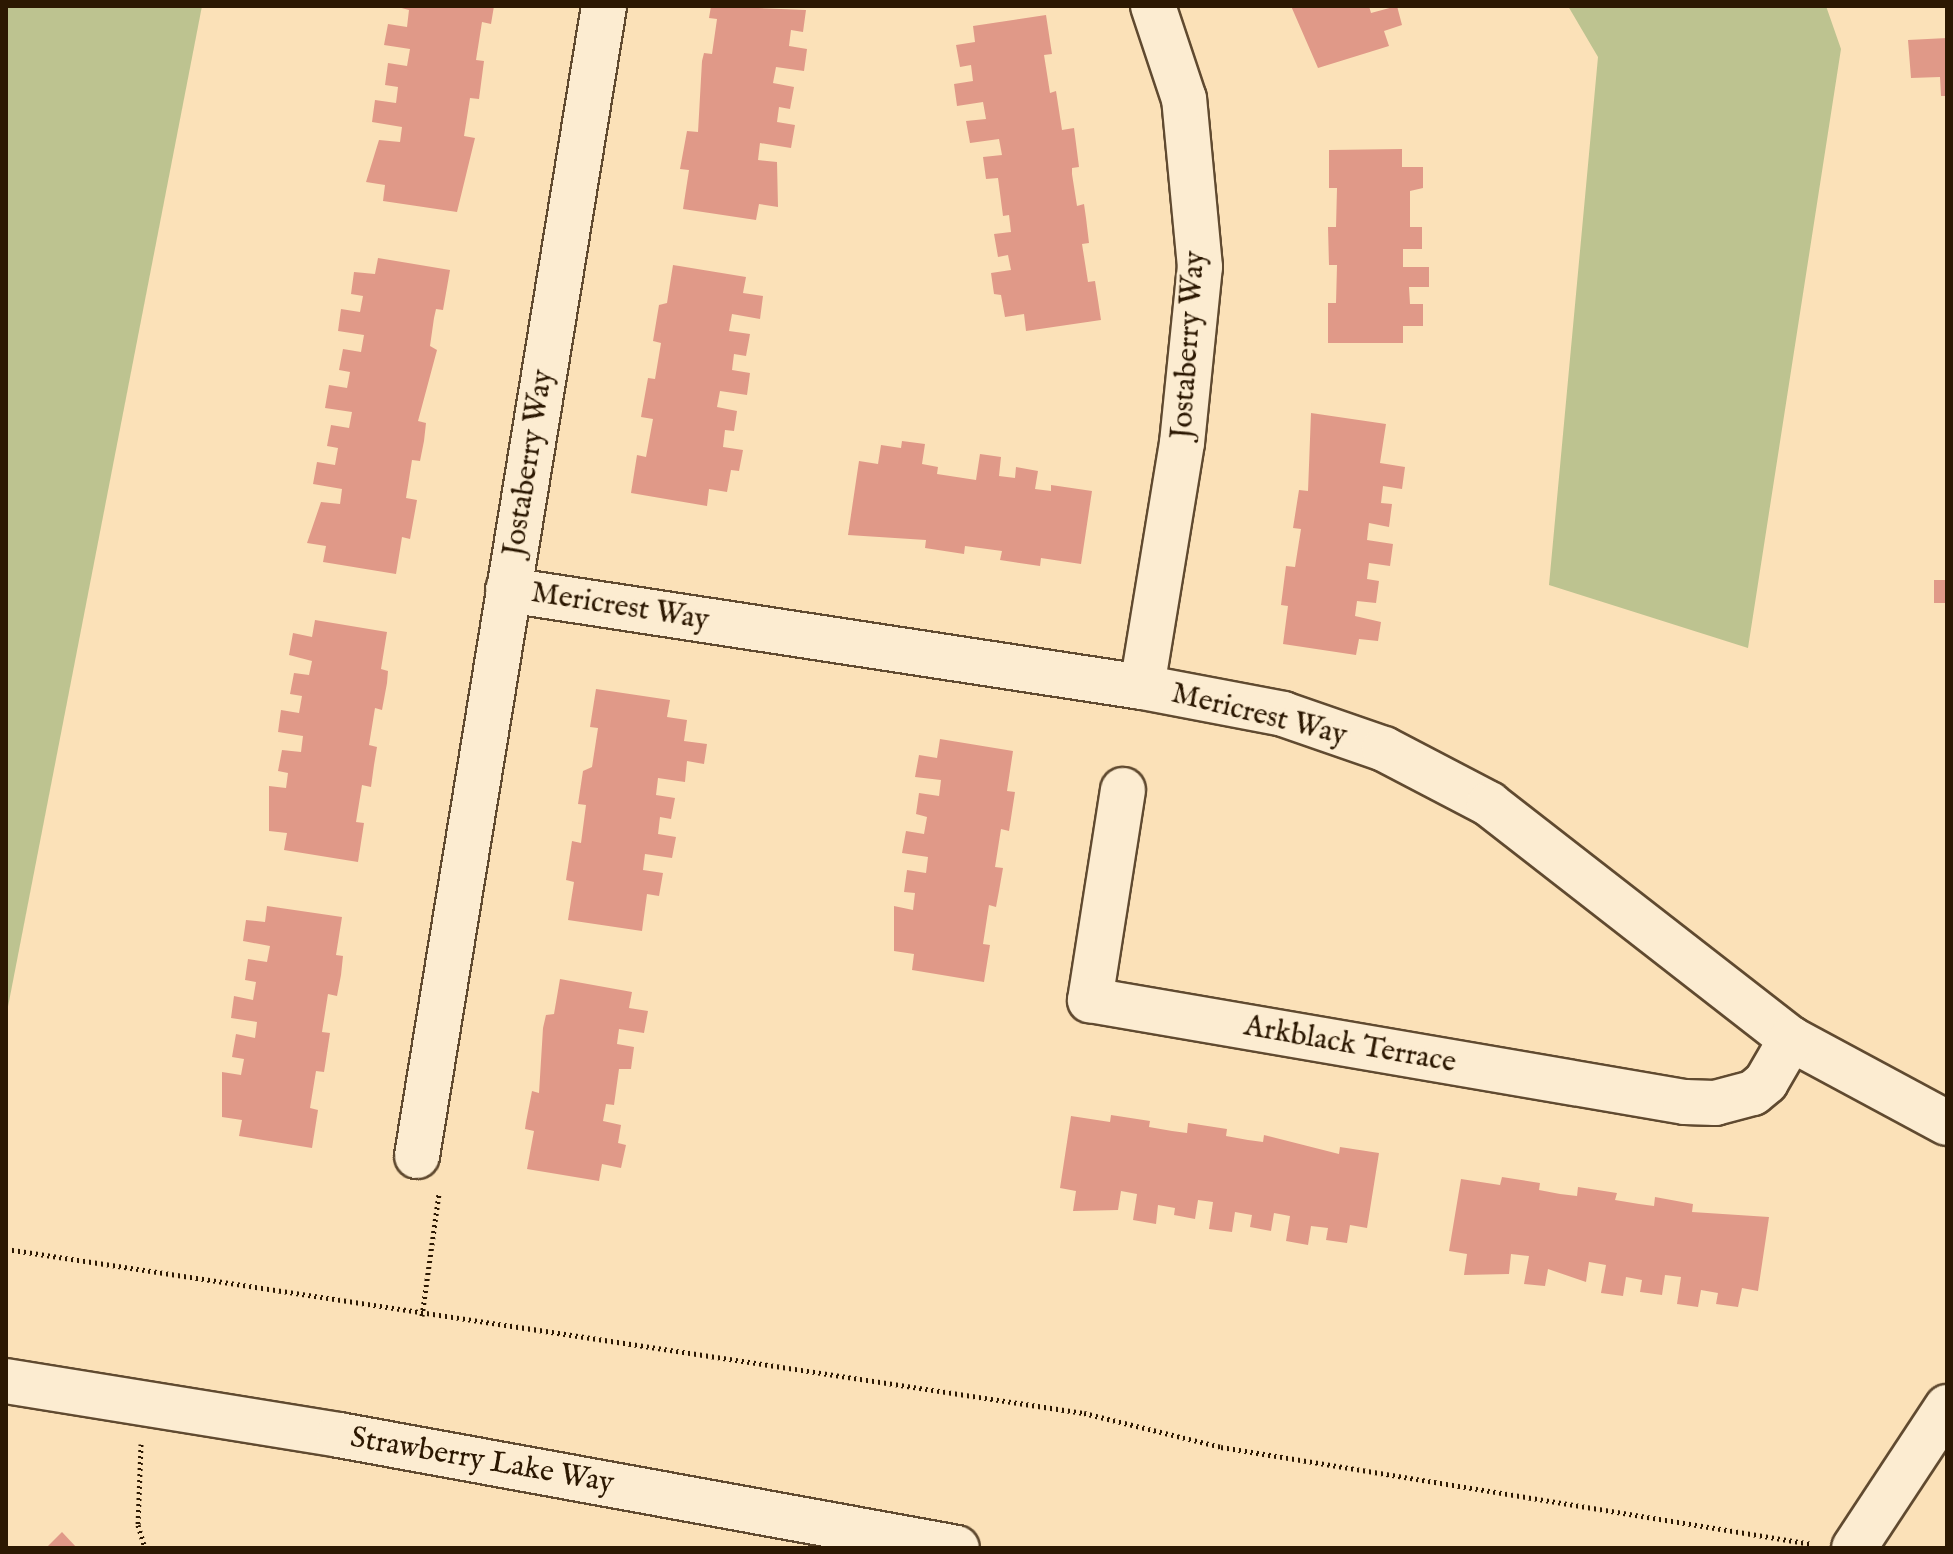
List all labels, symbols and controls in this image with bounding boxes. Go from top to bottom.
street label: Jostaberry Way [1164,250,1214,440]
street label: Jostaberry Way [496,367,562,559]
street label: Mericrest Way [528,575,712,639]
street label: Mericrest Way [1167,676,1351,754]
street label: Arkblack Terrace [1241,1009,1459,1081]
street label: Strawberry Lake Way [348,1420,616,1502]

